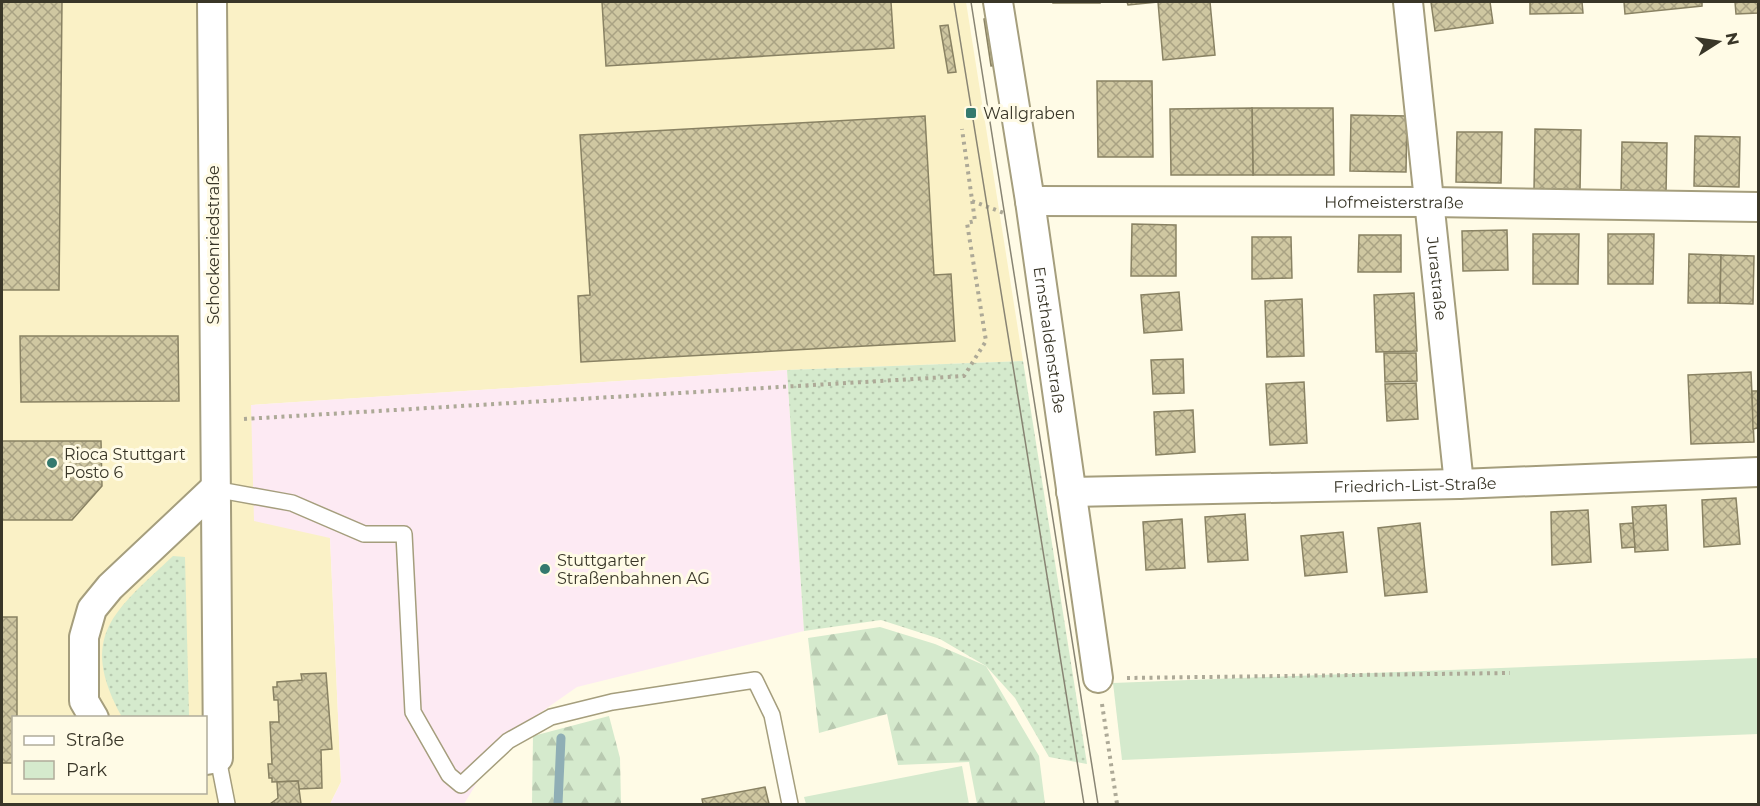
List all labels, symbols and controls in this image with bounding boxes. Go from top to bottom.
north arrow [1688,12,1748,72]
text: N [1722,31,1743,47]
place label: Wallgraben [983,104,1075,123]
marker: Wallgraben [964,106,978,120]
street label: Schockenriedstraße [204,165,223,325]
street label: Hofmeisterstraße [1324,192,1464,212]
street label: Jurastraße [1423,235,1451,321]
street label: Ernsthaldenstraße [1030,265,1070,415]
place label: Rioca Stuttgart Posto 6 [64,445,186,482]
marker: Rioca Stuttgart Posto 6 [45,456,59,470]
street label: Friedrich-List-Straße [1333,473,1497,496]
place label: Stuttgarter Straßenbahnen AG [557,551,710,588]
marker: Stuttgarter Straßenbahnen AG [538,562,552,576]
legend [12,716,207,794]
text: Straße [66,729,125,751]
text: Park [66,759,107,781]

